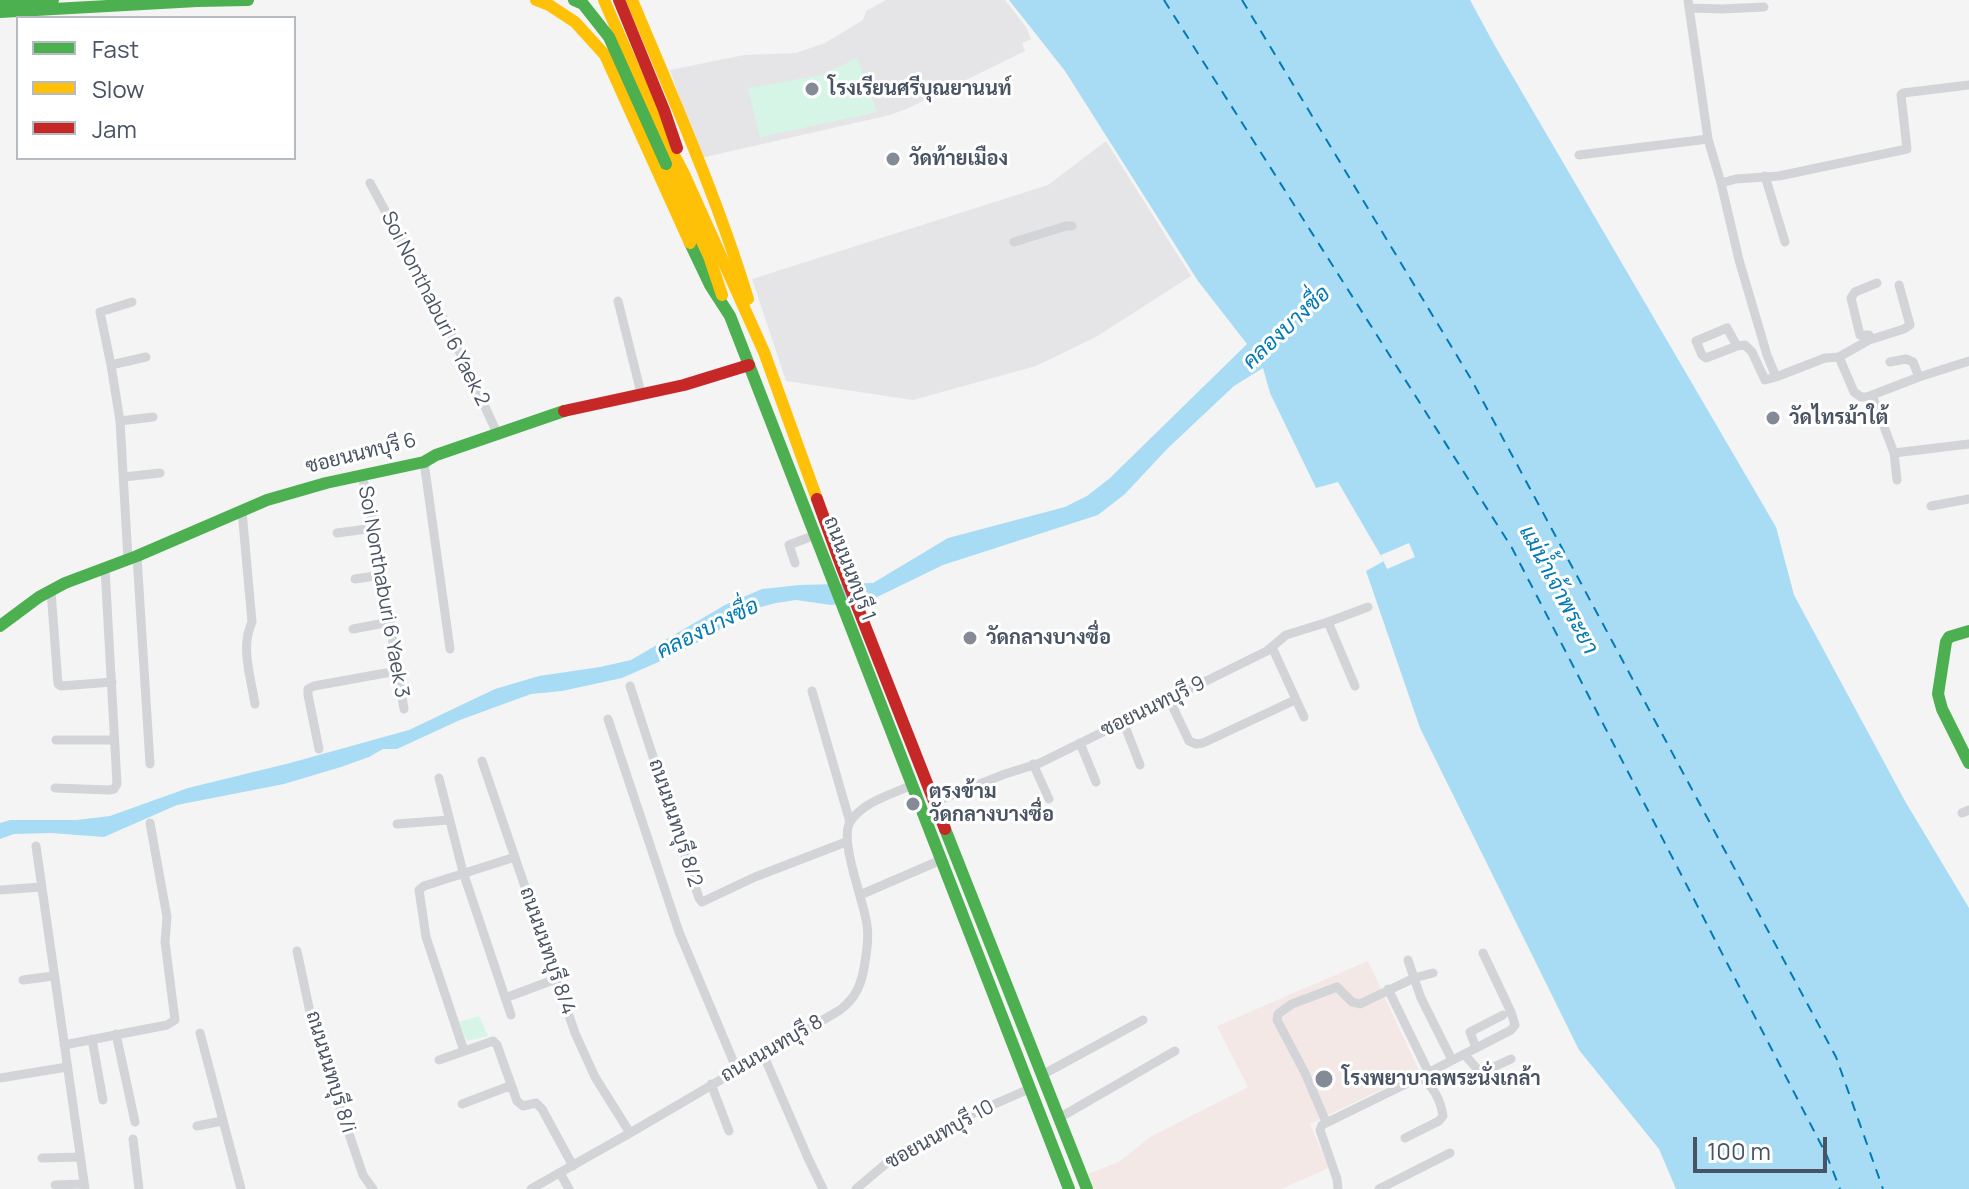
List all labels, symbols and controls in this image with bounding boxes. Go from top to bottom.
legend [16,16,296,160]
text: Fast [92,32,139,65]
text: Slow [92,72,145,105]
place label: โรงเรียนศรีบุณยานนท์ [828,77,1012,101]
marker: โรงเรียนศรีบุณยานนท์ [803,80,821,98]
text: Jam [92,112,137,145]
place label: วัดท้ายเมือง [909,147,1008,171]
marker: วัดท้ายเมือง [884,150,902,168]
street label: Soi Nonthaburi 6 Yaek 2 [376,208,494,410]
water label: คลองบางซื่อ [1238,281,1336,375]
place label: วัดไทรม้าใต้ [1789,406,1888,430]
marker: วัดไทรม้าใต้ [1764,409,1782,427]
street label: ซอยนนทบุรี 6 [303,429,419,479]
street label: Soi Nonthaburi 6 Yaek 3 [353,484,413,700]
street label: ถนนนนทบุรี 1 [818,513,880,625]
water label: แม่น้ำเจ้าพระยา [1513,521,1603,659]
water label: คลองบางซื่อ [653,593,763,665]
place label: วัดกลางบางซื่อ [986,626,1111,650]
marker: วัดกลางบางซื่อ [961,629,979,647]
street label: ซอยนนทบุรี 9 [1097,671,1209,743]
street label: ถนนนนทบุรี 8/2 [643,756,707,890]
place label: ตรงข้าม วัดกลางบางซื่อ [929,780,1054,827]
marker: ตรงข้าม วัดกลางบางซื่อ [904,795,922,813]
street label: ถนนนนทบุรี 8/4 [514,884,580,1018]
street label: ถนนนนทบุรี 8/i [300,1008,360,1136]
street label: ถนนนนทบุรี 8 [717,1010,827,1088]
place label: โรงพยาบาลพระนั่งเกล้า [1342,1067,1541,1091]
marker: โรงพยาบาลพระนั่งเกล้า [1313,1068,1335,1090]
street label: ซอยนนทบุรี 10 [881,1095,999,1175]
scale bar [1697,1121,1831,1171]
text: 100 m [1707,1134,1771,1167]

